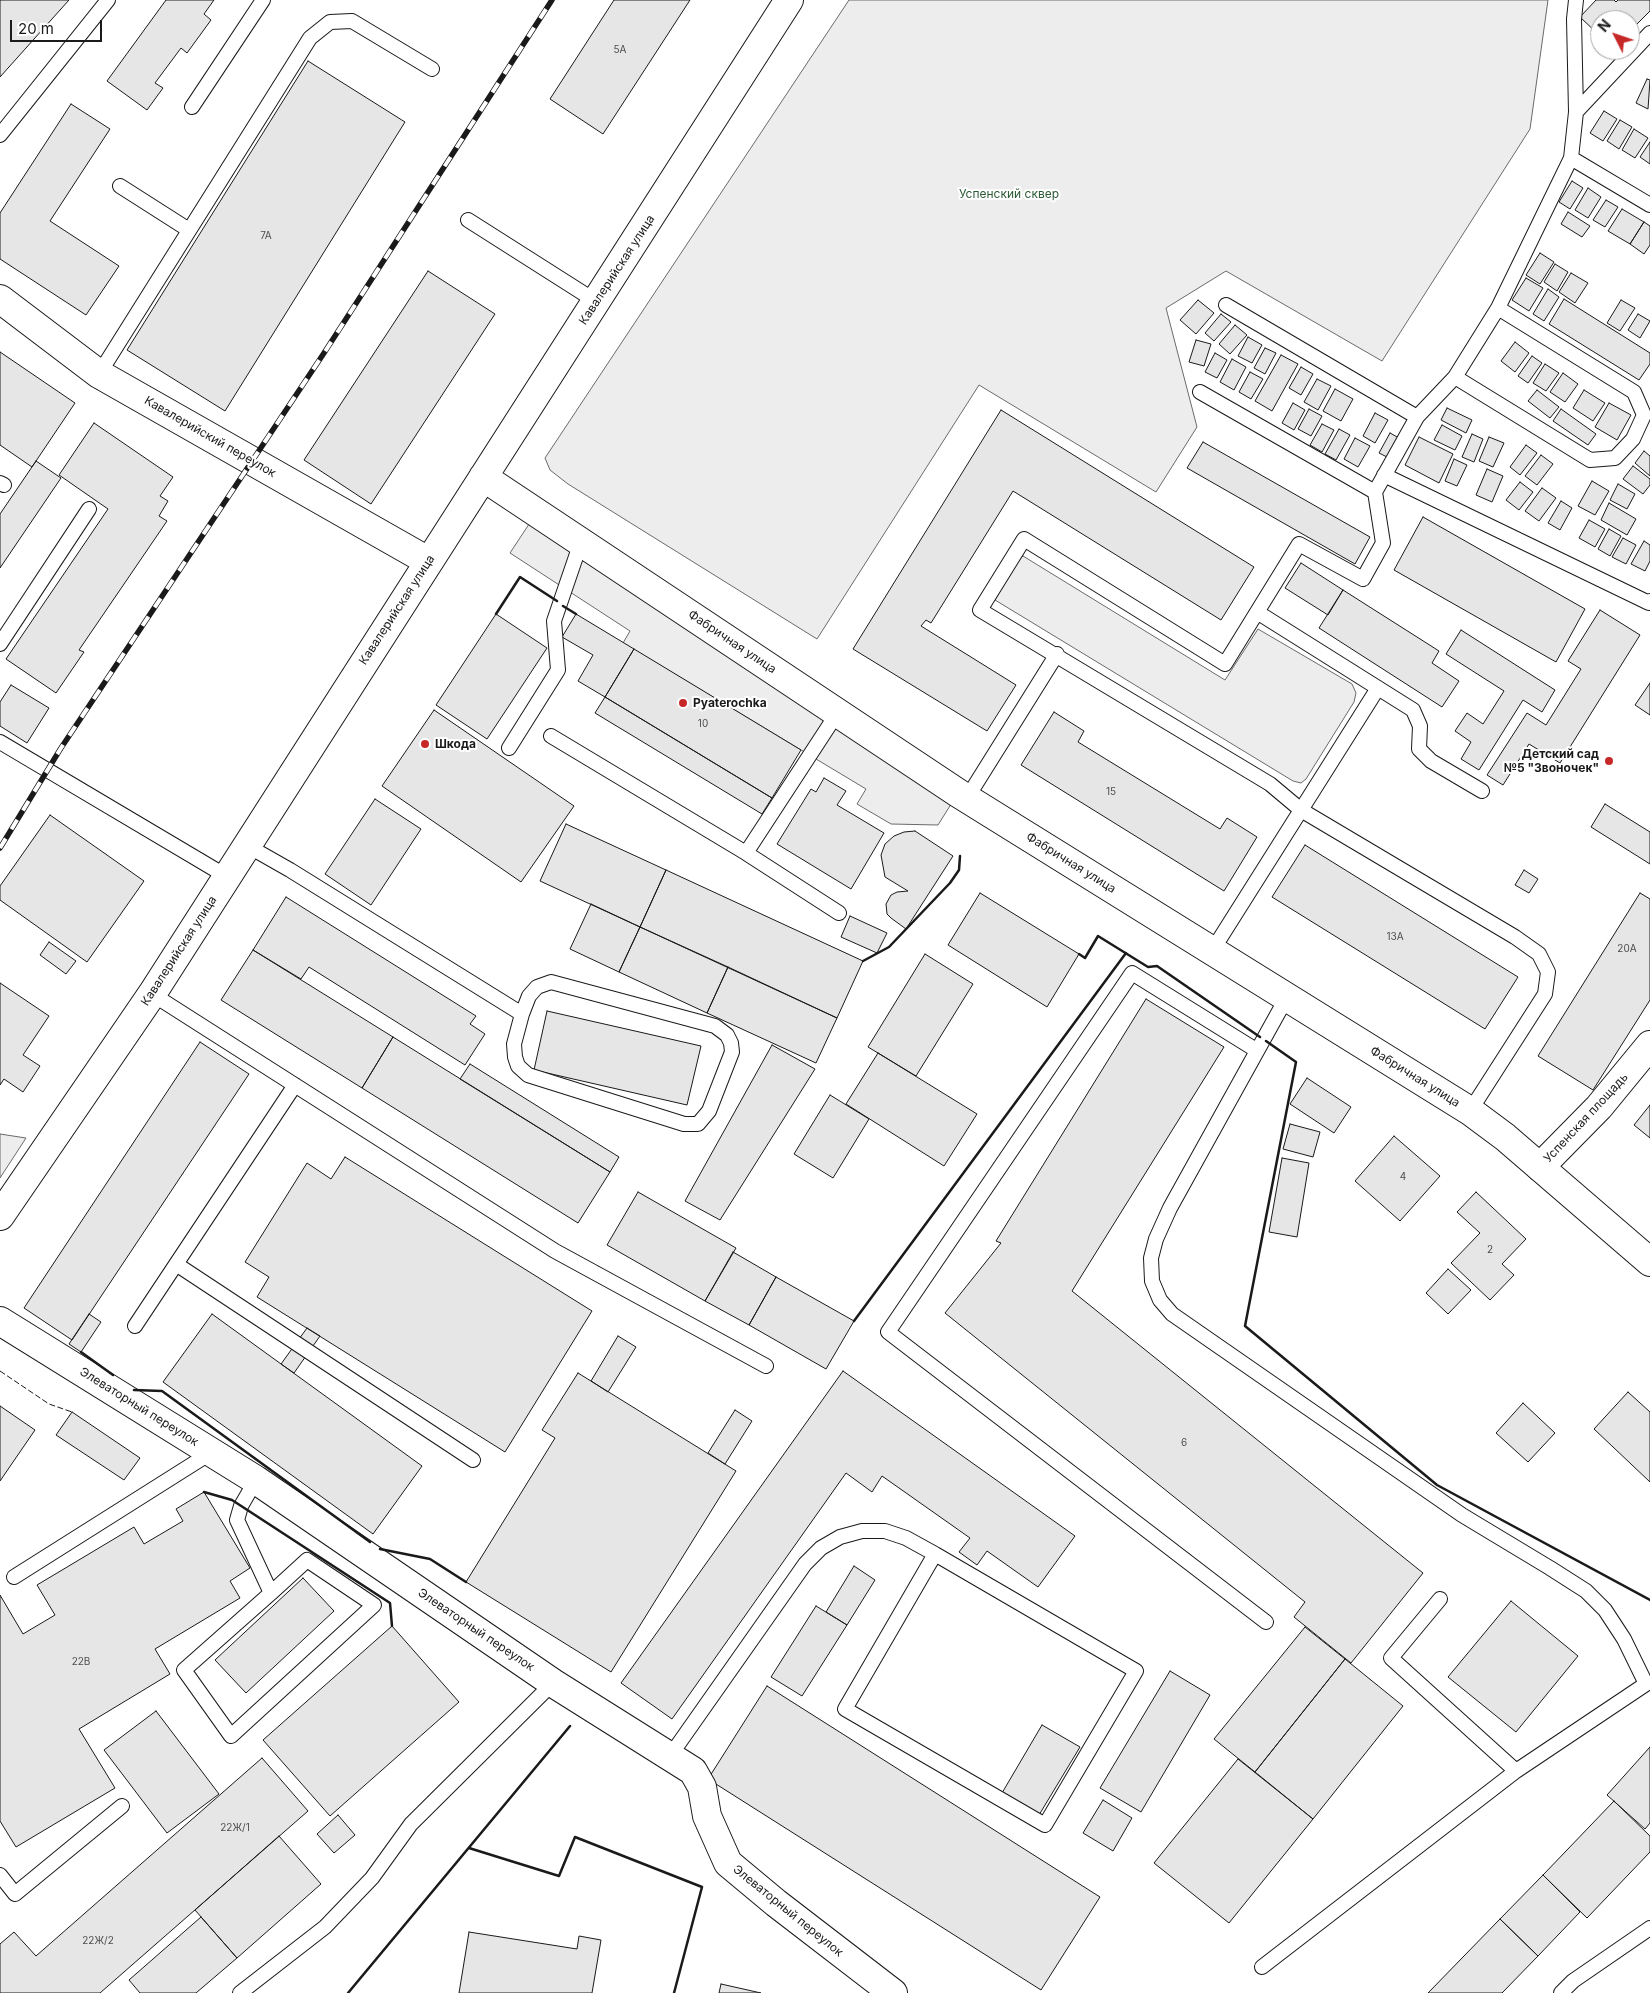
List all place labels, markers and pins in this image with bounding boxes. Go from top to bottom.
place label: Pyaterochka [693,696,767,710]
marker: Pyaterochka [677,697,689,709]
place label: Шкода [435,737,476,751]
marker: Шкода [419,738,431,750]
place label: Детский сад №5 "Звоночек" [1504,747,1599,775]
marker: Детский сад №5 "Звоночек" [1603,755,1615,767]

